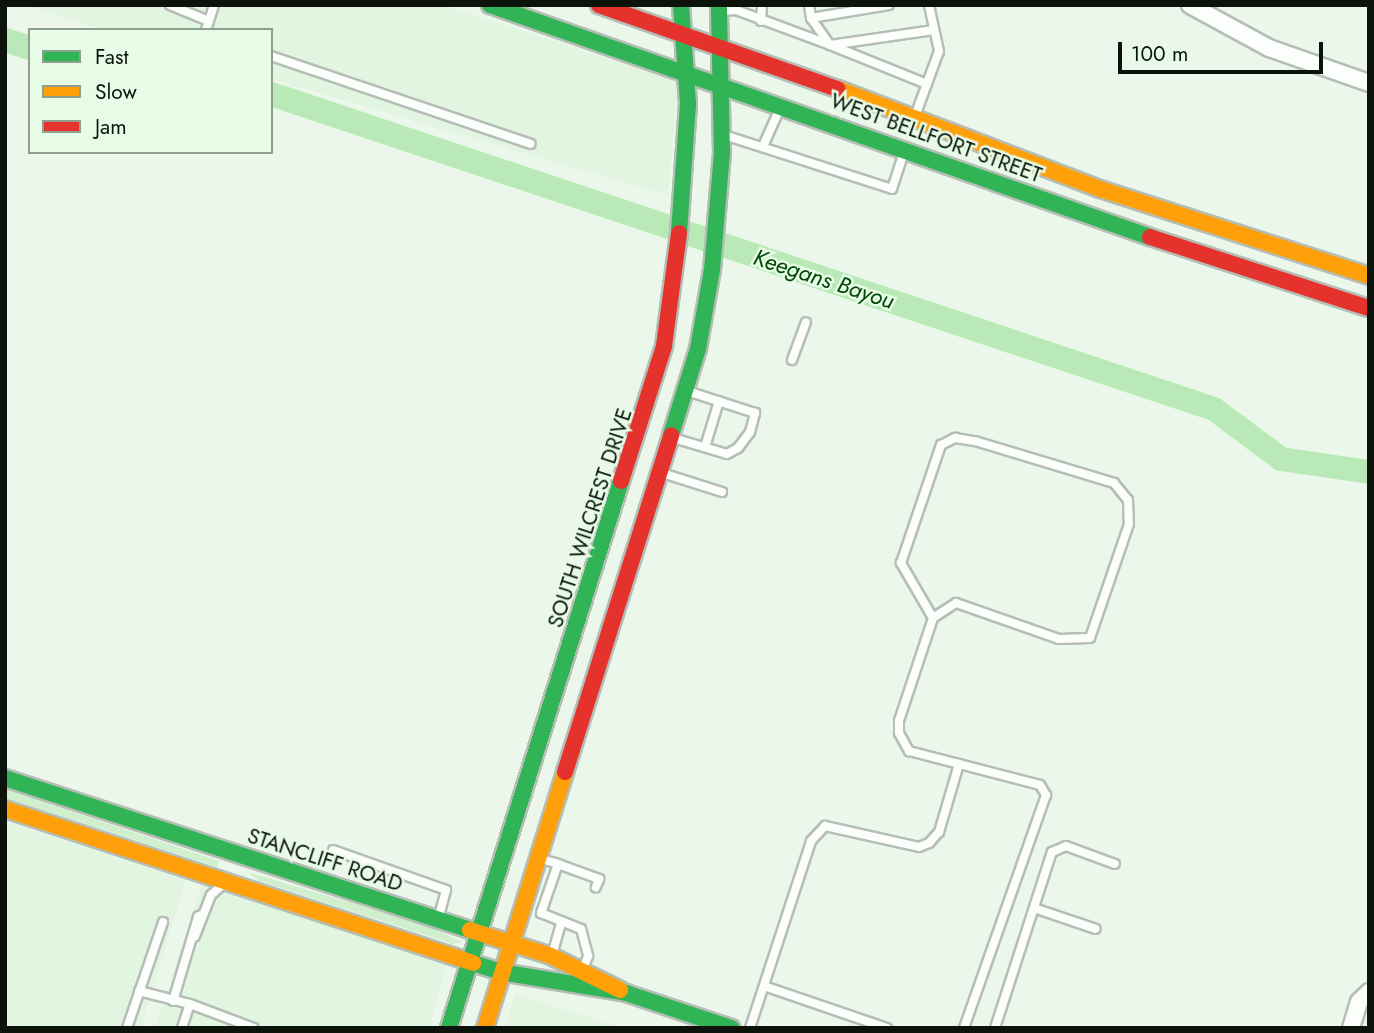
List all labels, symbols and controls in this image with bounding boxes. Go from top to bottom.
legend [28,28,273,154]
scale bar [1122,28,1327,72]
text: 100 m [1131,39,1188,69]
text: Fast [95,42,128,72]
text: Slow [95,77,137,107]
street label: WEST BELLFORT STREET [827,88,1045,188]
text: Jam [95,112,127,142]
water label: Keegans Bayou [750,243,898,315]
street label: SOUTH WILCREST DRIVE [543,405,637,631]
street label: STANCLIFF ROAD [244,823,406,897]

